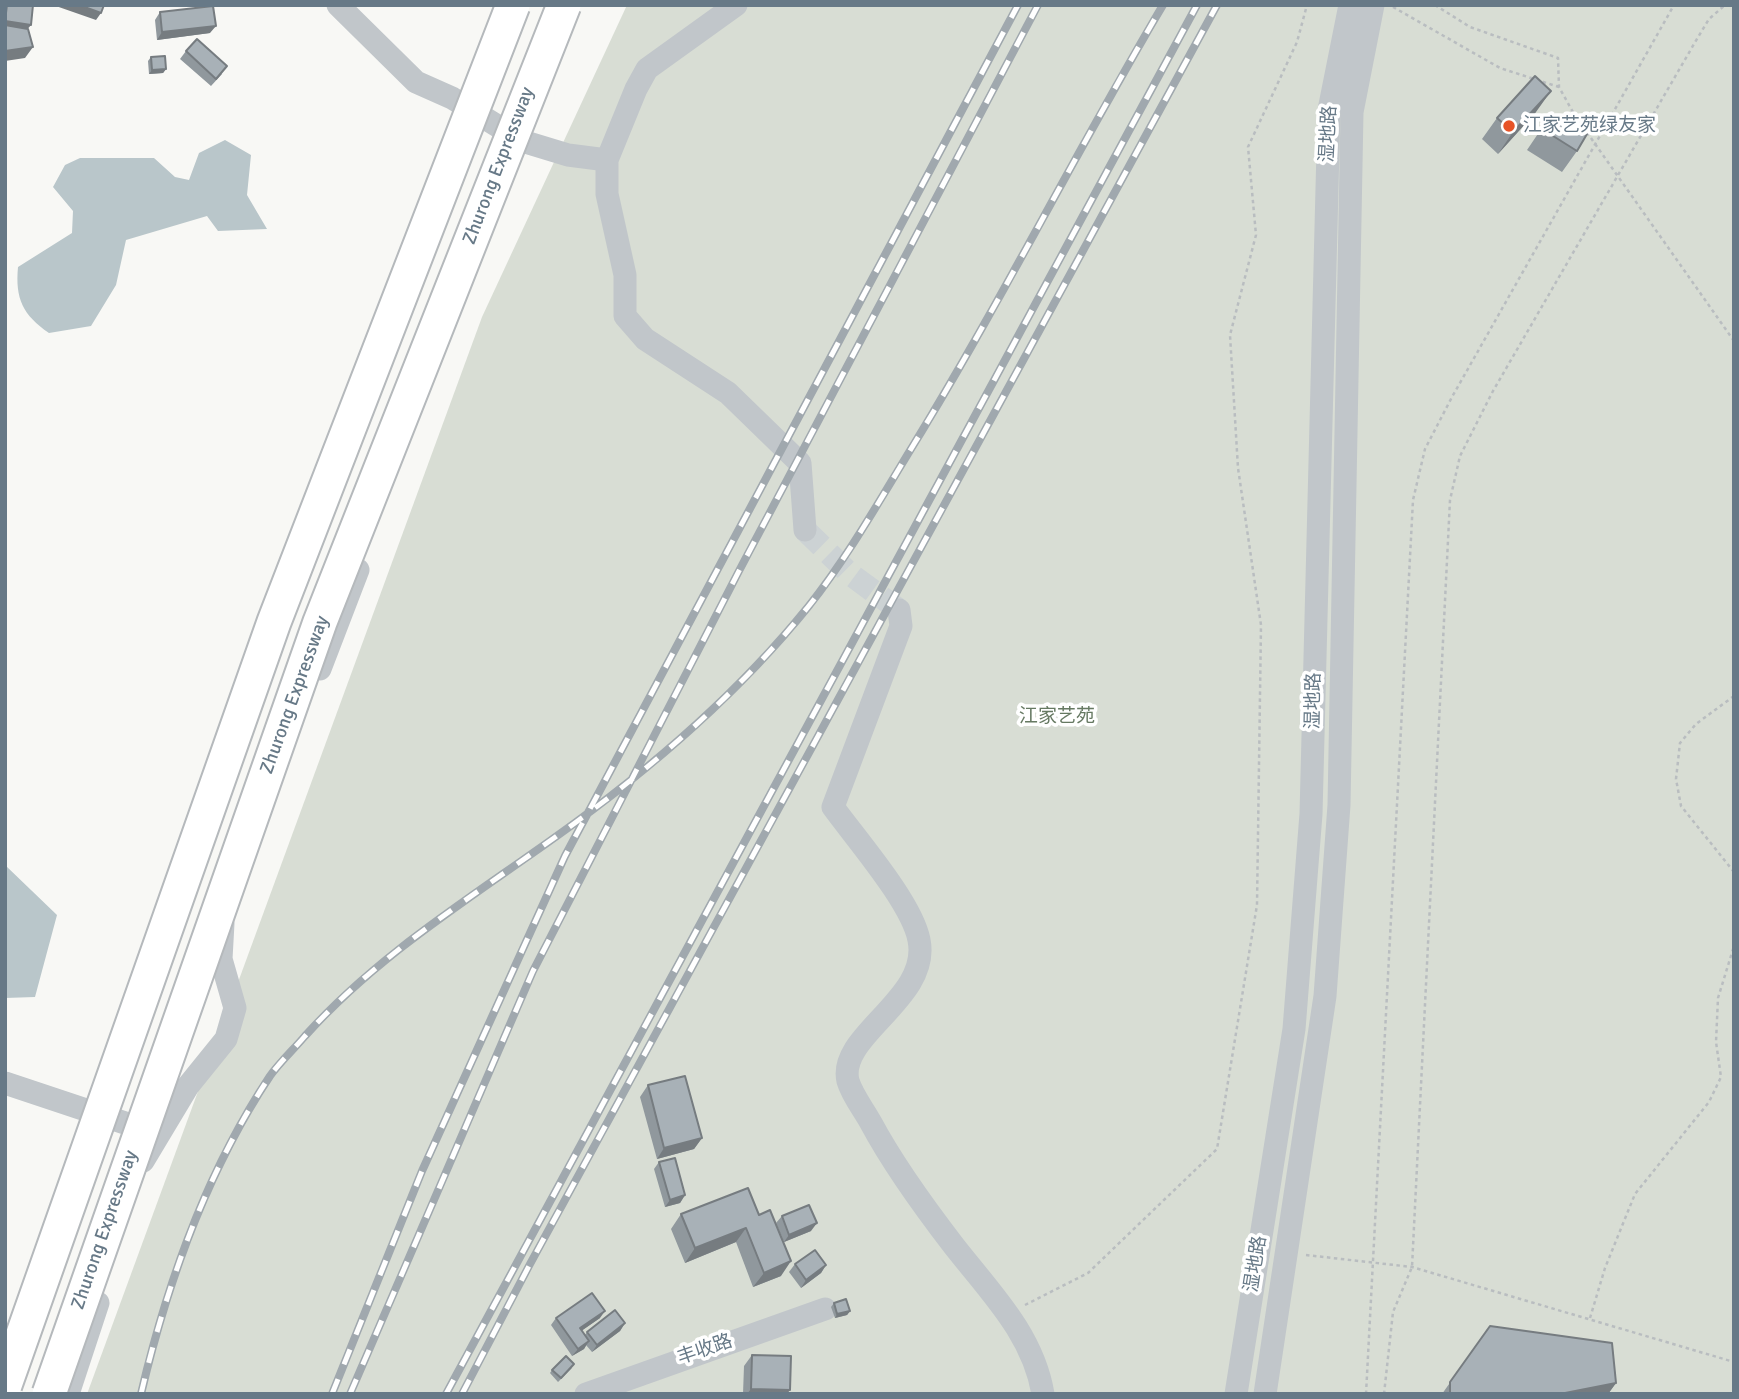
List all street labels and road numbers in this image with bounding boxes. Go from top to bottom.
street label: Zhurong Expressway [458,84,540,248]
street label: 湿地路 [1316,105,1342,163]
street label: Zhurong Expressway [256,613,334,777]
street label: 湿地路 [1302,672,1326,730]
street label: Zhurong Expressway [67,1148,143,1312]
street label: 湿地路 [1240,1234,1272,1294]
street label: 丰收路 [674,1330,736,1370]

